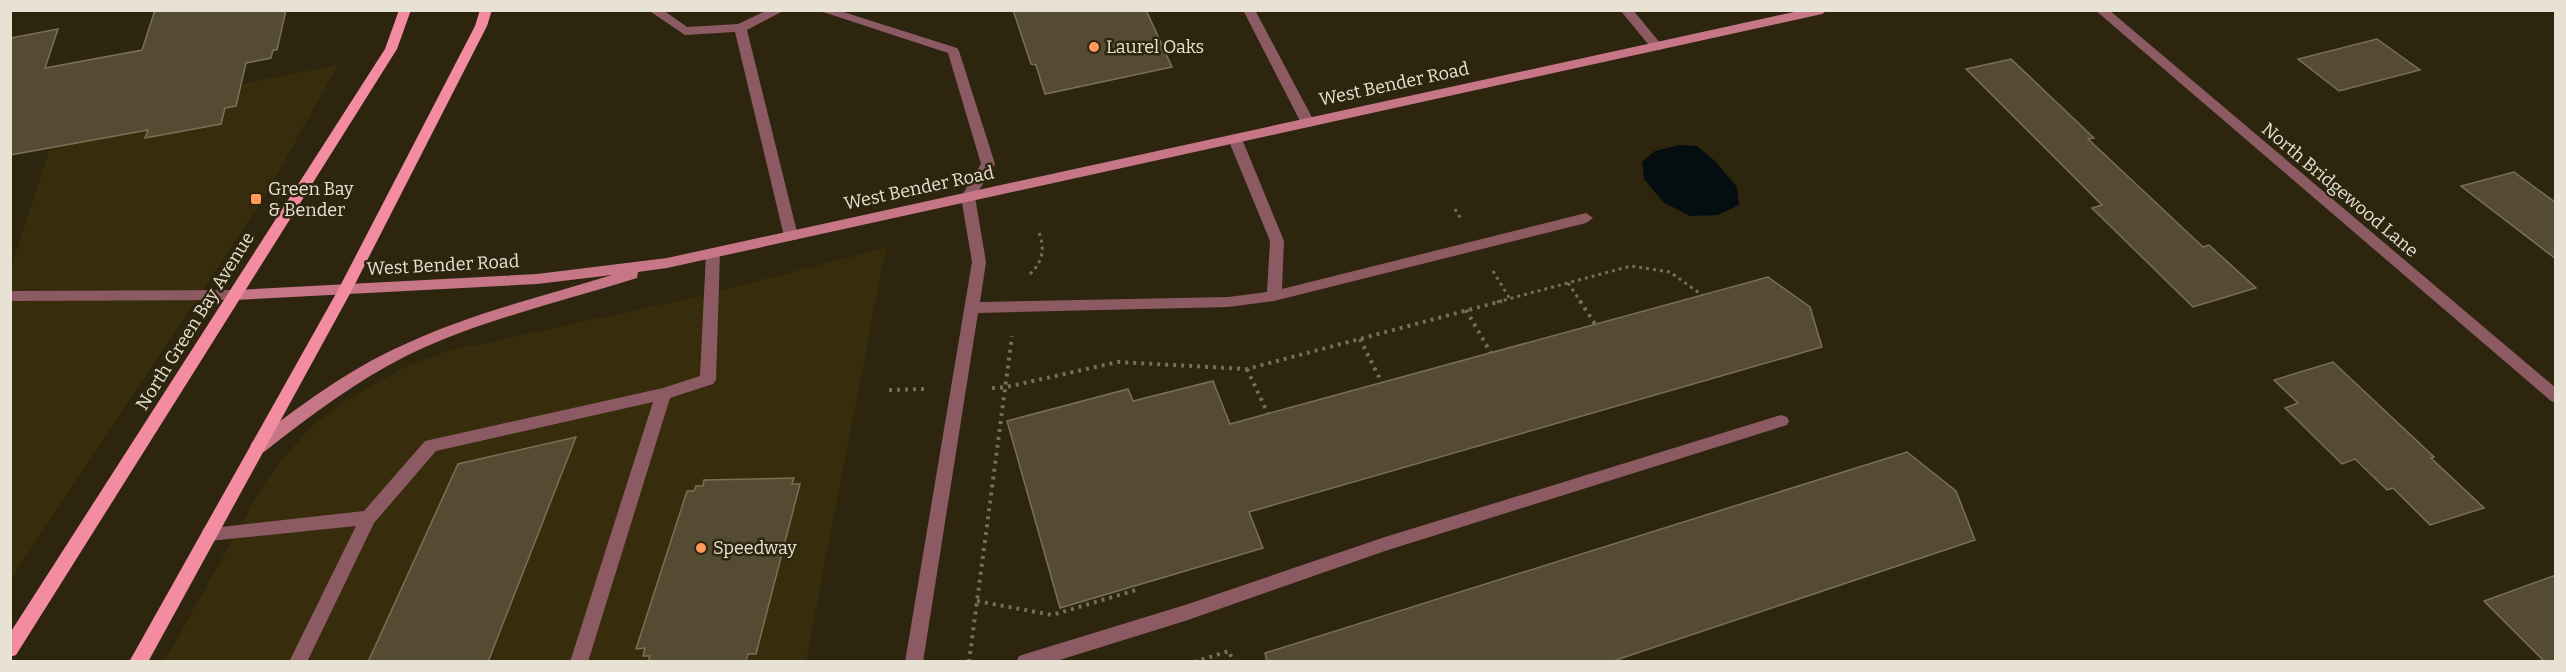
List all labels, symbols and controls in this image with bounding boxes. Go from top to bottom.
place label: Laurel Oaks [1106,36,1204,58]
marker: Laurel Oaks [1087,40,1101,54]
street label: West Bender Road [1317,57,1471,111]
street label: North Bridgewood Lane [2257,118,2423,262]
street label: West Bender Road [842,161,996,215]
place label: Green Bay & Bender [268,178,354,221]
marker: Green Bay & Bender [249,192,263,206]
street label: North Green Bay Avenue [131,228,259,414]
street label: West Bender Road [366,250,520,280]
place label: Speedway [713,537,797,559]
marker: Speedway [694,541,708,555]

